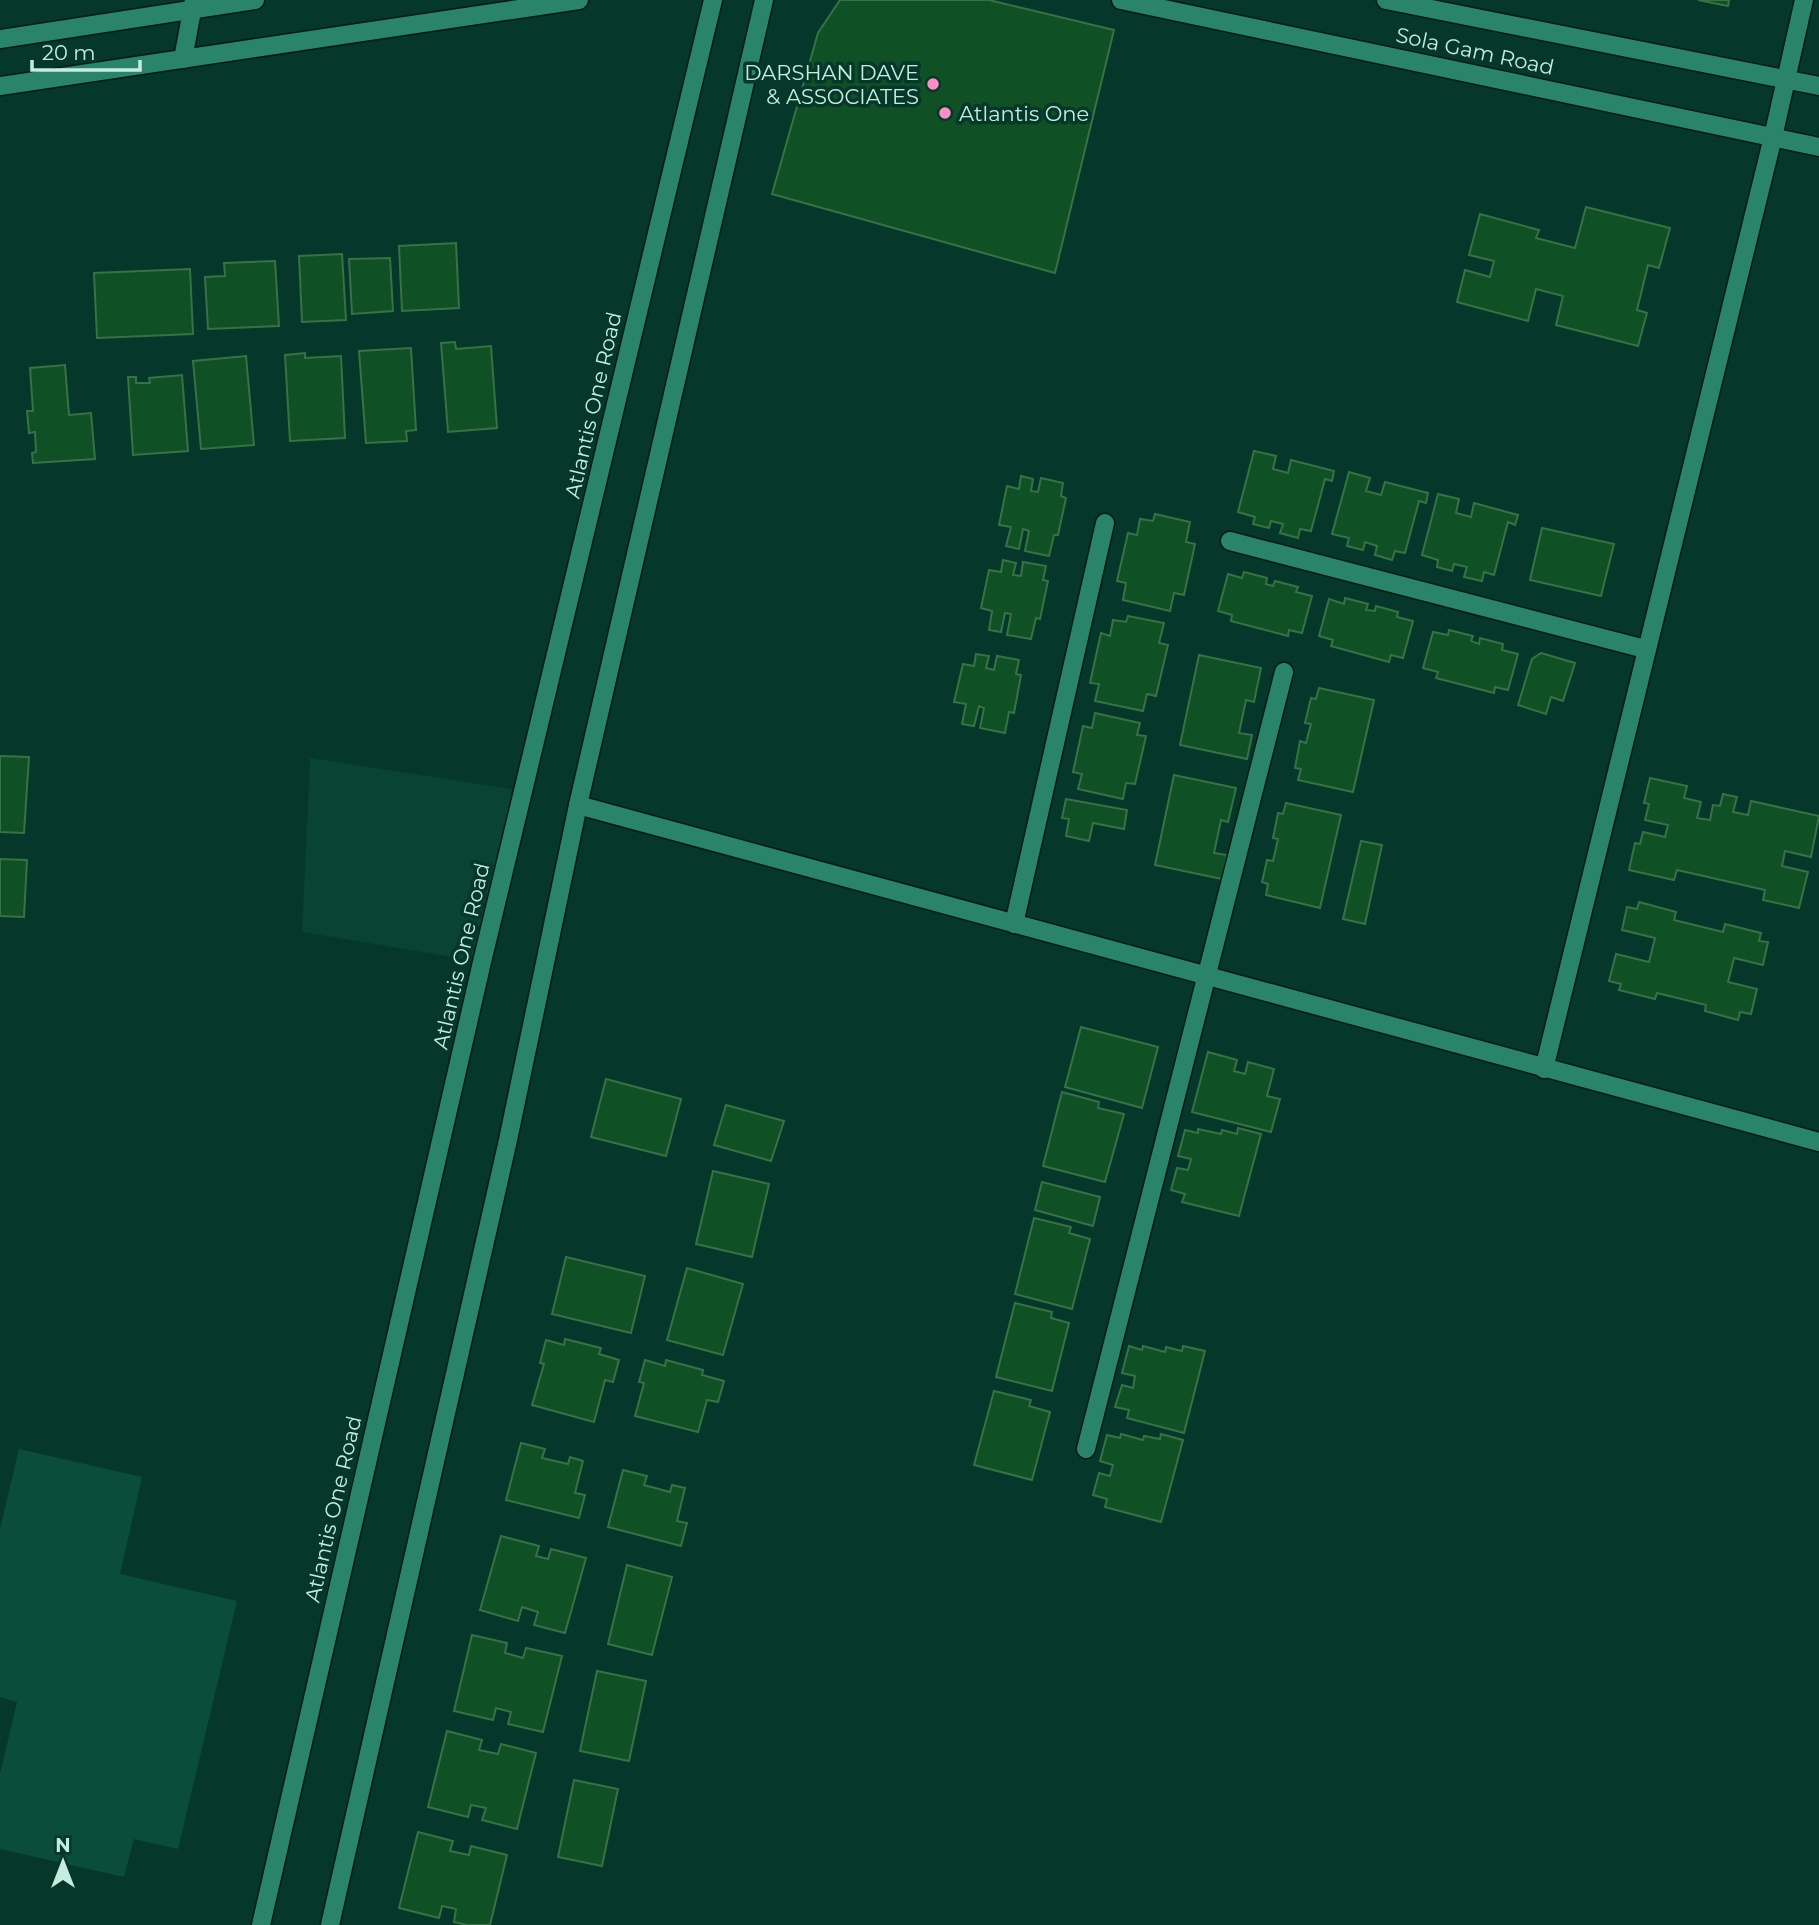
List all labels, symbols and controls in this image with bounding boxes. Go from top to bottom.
street label: Sola Gam Road [1394,22,1556,80]
scale bar [32,28,140,72]
text: 20 m [42,40,96,65]
place label: DARSHAN DAVE & ASSOCIATES [744,60,919,109]
marker: DARSHAN DAVE & ASSOCIATES [925,76,941,92]
place label: Atlantis One [959,101,1089,126]
marker: Atlantis One [937,105,953,121]
street label: Atlantis One Road [559,309,627,501]
street label: Atlantis One Road [427,860,495,1052]
street label: Atlantis One Road [299,1413,367,1605]
north arrow [28,1827,98,1897]
text: N [55,1834,71,1857]

